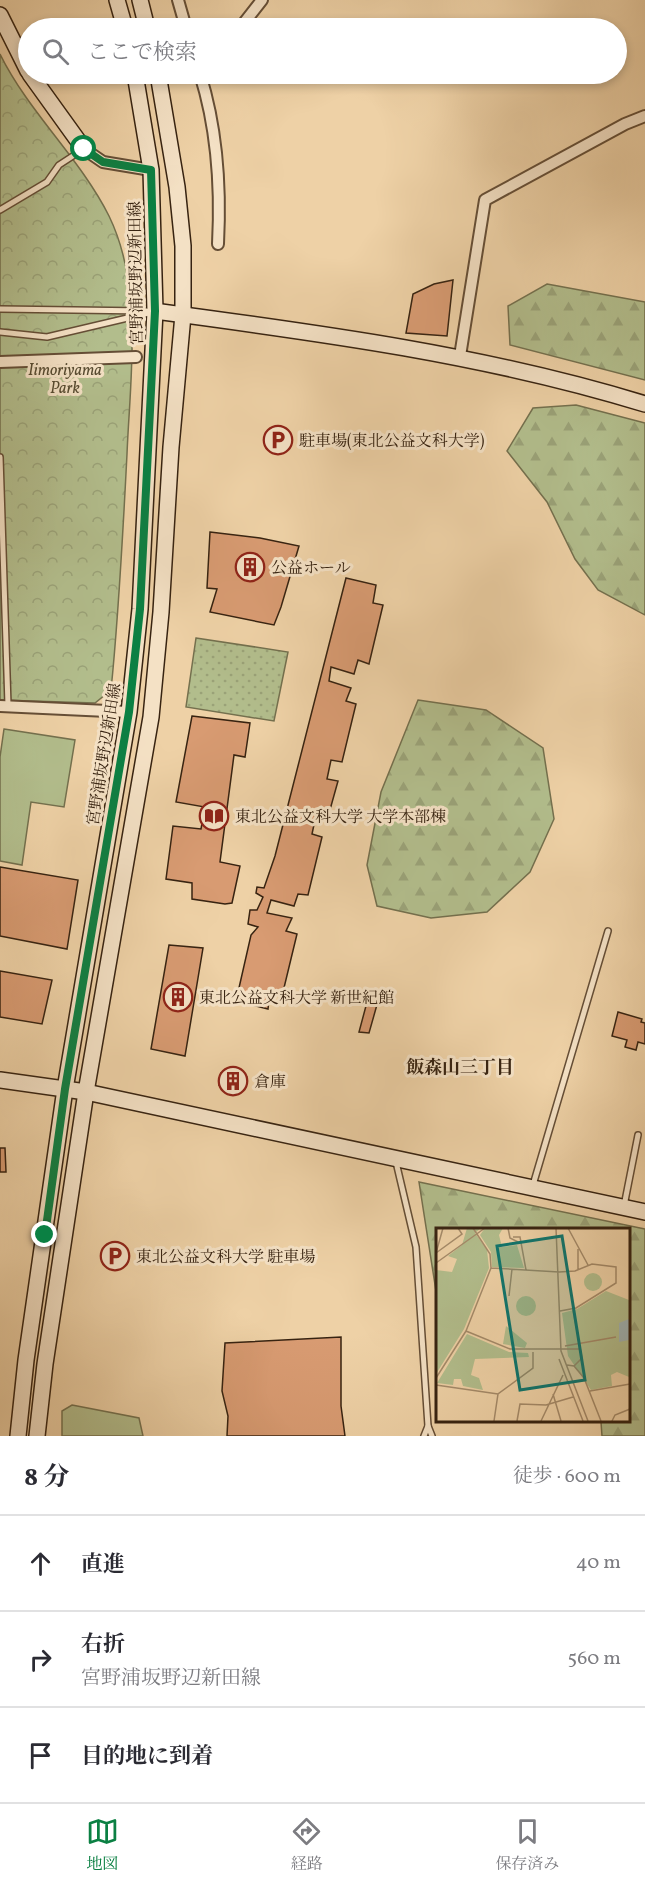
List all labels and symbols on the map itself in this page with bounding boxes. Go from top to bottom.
route start [70,135,96,161]
street label: 宮野浦坂野辺新田線 [125,201,149,345]
park label: Iimoriyama Park [28,360,102,400]
parking icon: 駐車場(東北公益文科大学) [262,424,294,456]
place label: 駐車場(東北公益文科大学) [299,431,485,453]
building icon: 公益ホール [234,551,266,583]
place label: 公益ホール [271,558,351,580]
street label: 宮野浦坂野辺新田線 [83,681,127,827]
library icon: 東北公益文科大学 大学本部棟 [198,800,230,832]
place label: 東北公益文科大学 大学本部棟 [235,807,446,829]
building icon: 東北公益文科大学 新世紀館 [162,981,194,1013]
place label: 東北公益文科大学 新世紀館 [199,988,394,1010]
district label: 飯森山三丁目 [406,1056,514,1081]
building icon: 倉庫 [217,1065,249,1097]
place label: 倉庫 [254,1072,286,1094]
route end [31,1221,57,1247]
inset map [436,1228,630,1421]
parking icon: 東北公益文科大学 駐車場 [99,1240,131,1272]
place label: 東北公益文科大学 駐車場 [136,1247,315,1269]

